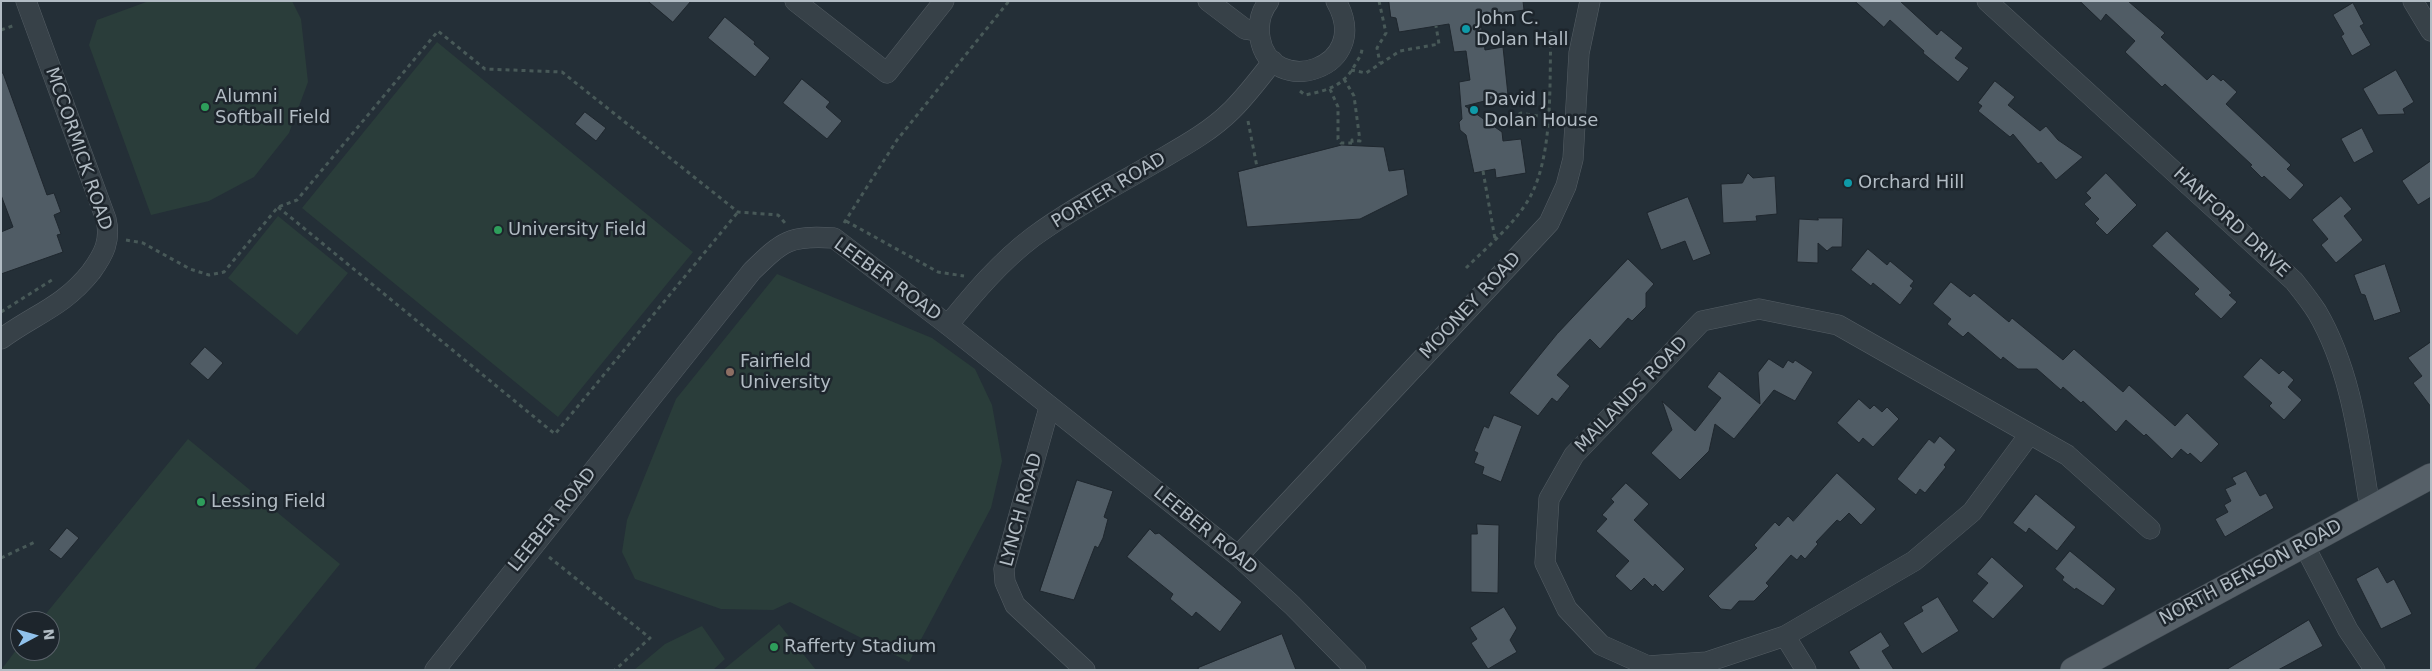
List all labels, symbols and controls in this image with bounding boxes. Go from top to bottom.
place label: John C. Dolan Hall [1476,8,1569,50]
marker: John C. Dolan Hall [1460,23,1472,35]
street label: MCCORMICK ROAD [40,65,116,233]
place label: Alumni Softball Field [215,86,330,128]
place label: David J Dolan House [1484,89,1598,132]
marker: Alumni Softball Field [199,101,211,113]
marker: David J Dolan House [1468,104,1480,116]
street label: PORTER ROAD [1048,148,1170,234]
street label: HANFORD DRIVE [2168,164,2294,282]
place label: Orchard Hill [1858,172,1964,194]
marker: Orchard Hill [1842,177,1854,189]
place label: University Field [508,219,646,241]
marker: University Field [492,224,504,236]
street label: LEEBER ROAD [829,234,945,326]
street label: MOONEY ROAD [1416,248,1526,364]
street label: MAILANDS ROAD [1571,332,1693,458]
place label: Fairfield University [740,351,831,394]
marker: Fairfield University [724,366,736,378]
street label: LYNCH ROAD [996,451,1048,569]
street label: LEEBER ROAD [505,464,601,576]
street label: LEEBER ROAD [1149,483,1261,579]
place label: Lessing Field [211,491,326,513]
marker: Lessing Field [195,496,207,508]
street label: NORTH BENSON ROAD [2156,516,2346,630]
north arrow [10,611,60,661]
text: N [40,628,57,641]
place label: Rafferty Stadium [784,636,936,658]
marker: Rafferty Stadium [768,641,780,653]

